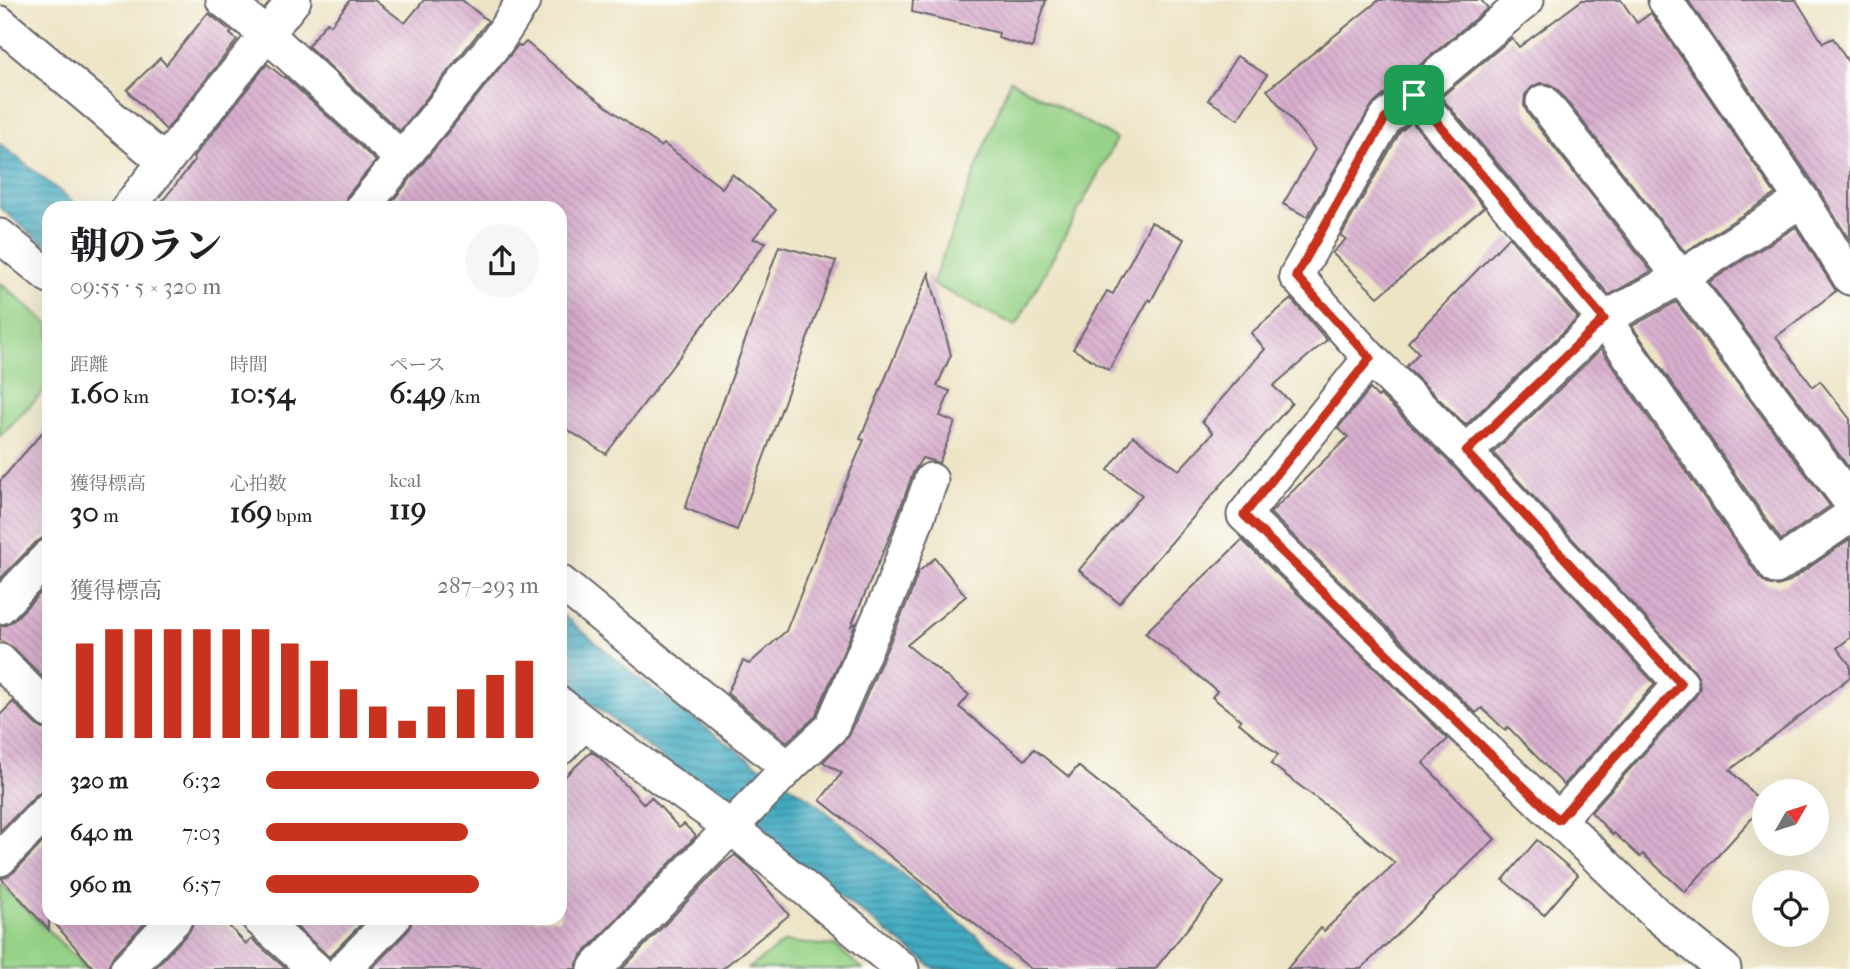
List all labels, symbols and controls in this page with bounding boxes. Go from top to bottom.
pin [1384,65,1444,125]
icon: arrive [1395,76,1433,114]
text: 朝のラン [70,224,222,269]
button: share [465,224,539,298]
text: 09:55 · 5 × 320 m [70,273,221,300]
text: 距離 [70,354,108,376]
text: 時間 [230,354,268,376]
text: ペース [389,354,445,376]
text: 1.60 [70,376,119,411]
text: 10:54 [230,376,295,411]
text: 6:49 [389,376,446,411]
text: km [119,386,149,408]
text: /km [446,386,481,408]
text: kcal [389,470,421,492]
text: 獲得標高 [70,473,146,495]
text: 心拍数 [230,473,287,495]
text: 119 [389,492,426,527]
text: 30 [70,495,99,530]
text: 169 [230,495,272,530]
text: m [99,505,119,527]
text: bpm [272,505,312,527]
text: 287–293 m [437,572,539,599]
text: 獲得標高 [70,577,162,604]
text: 320 m [70,767,128,794]
text: 6:32 [182,767,221,794]
north arrow [1752,779,1829,856]
map controls [1752,779,1829,947]
text: 640 m [70,819,133,846]
text: 7:03 [182,819,221,846]
button: locate [1752,870,1829,947]
text: 960 m [70,871,131,898]
text: 6:57 [182,871,221,898]

